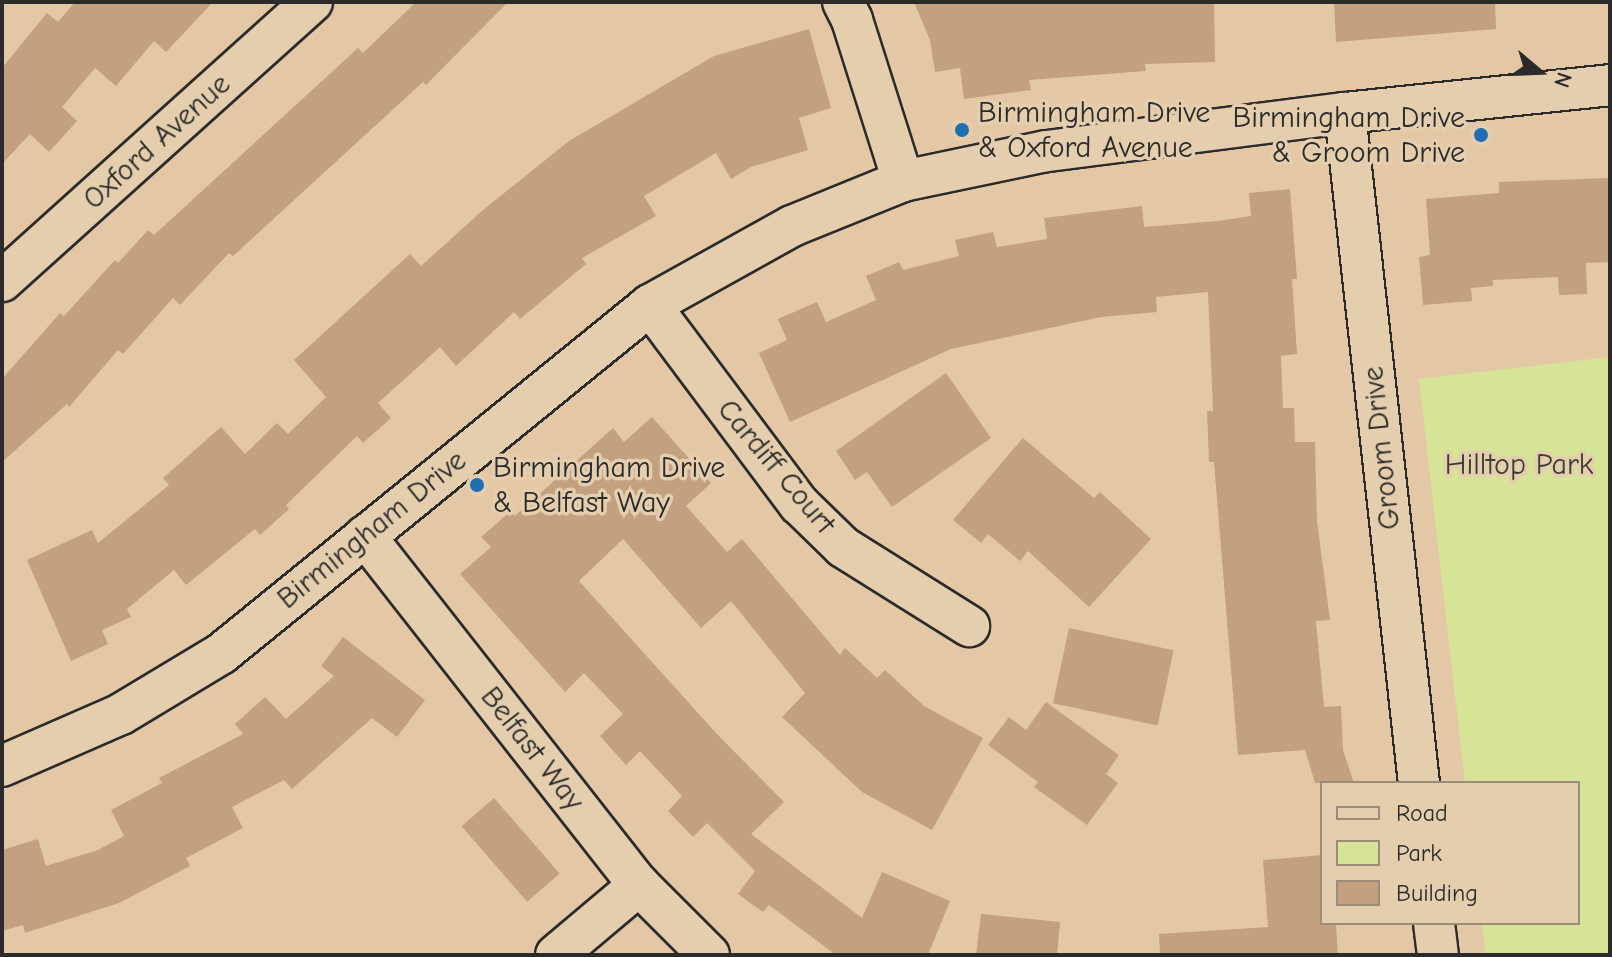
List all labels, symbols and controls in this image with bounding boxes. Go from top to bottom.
north arrow [1500,32,1580,112]
street label: Oxford Avenue [76,67,238,217]
text: N [1548,69,1577,91]
place label: Birmingham Drive & Oxford Avenue [978,95,1210,166]
place label: Birmingham Drive & Groom Drive [1233,100,1465,170]
marker: Birmingham Drive & Oxford Avenue [953,121,971,139]
marker: Birmingham Drive & Groom Drive [1472,126,1490,144]
street label: Groom Drive [1356,365,1408,531]
street label: Cardiff Court [709,392,843,542]
street label: Birmingham Drive [270,443,474,617]
park label: Hilltop Park [1445,447,1593,483]
place label: Birmingham Drive & Belfast Way [493,450,725,520]
marker: Birmingham Drive & Belfast Way [468,476,486,494]
street label: Belfast Way [472,680,592,818]
legend [1320,781,1580,925]
text: Road [1396,799,1448,827]
text: Park [1396,839,1442,867]
text: Building [1396,879,1478,907]

